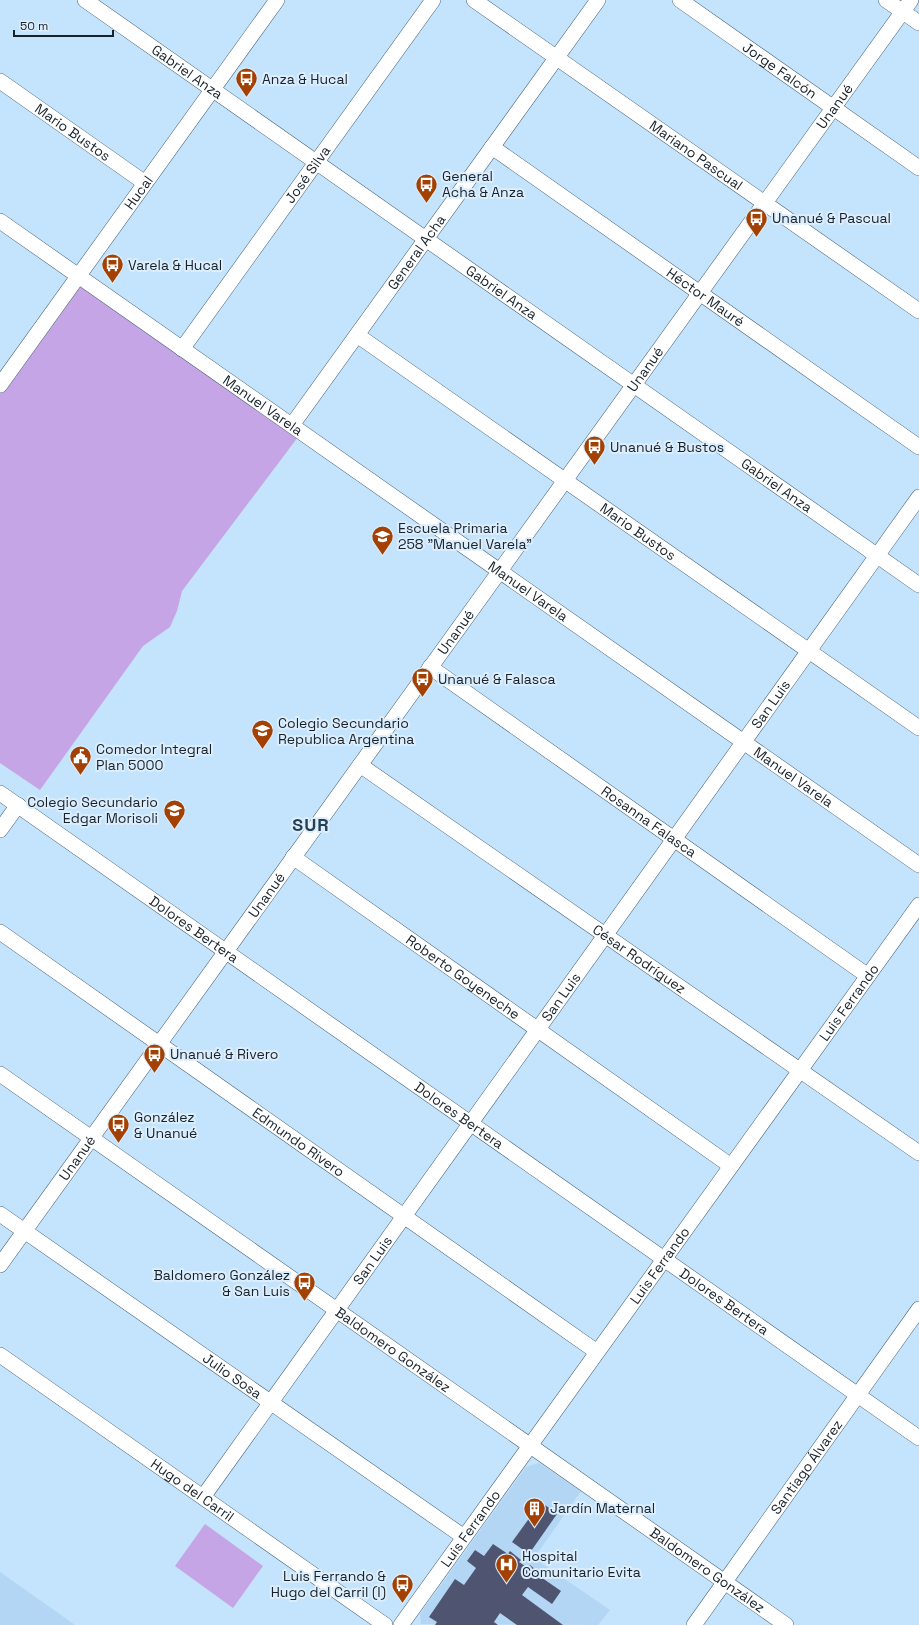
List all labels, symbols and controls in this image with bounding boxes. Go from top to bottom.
scale bar [14,12,113,38]
text: 50 m [20,18,48,34]
street label: Jorge Falcón [739,38,821,103]
street label: Gabriel Anza [148,41,226,103]
bus stop icon: Anza & Hucal [233,66,259,99]
place label: Anza & Hucal [262,70,348,88]
street label: Unanué [812,80,857,132]
street label: Mario Bustos [31,99,114,165]
street label: Mariano Pascual [646,116,746,194]
street label: José Silva [281,142,334,207]
place label: General Acha & Anza [442,167,524,201]
bus stop icon: General Acha & Anza [414,171,440,204]
street label: Hucal [120,172,157,213]
bus stop icon: Unanué & Pascual [744,205,770,238]
place label: Unanué & Pascual [772,209,891,227]
street label: General Acha [383,211,450,293]
bus stop icon: Varela & Hucal [99,252,125,285]
place label: Varela & Hucal [128,256,222,274]
street label: Gabriel Anza [463,261,541,323]
street label: Héctor Mauré [663,263,748,331]
street label: Unanué [623,343,667,395]
street label: Manuel Varela [219,371,306,439]
bus stop icon: Unanué & Bustos [581,434,607,467]
place label: Unanué & Bustos [610,438,724,456]
street label: Gabriel Anza [738,454,816,516]
street label: Mario Bustos [597,499,680,564]
place label: Escuela Primaria 258 "Manuel Varela" [398,519,532,553]
school or university icon: Escuela Primaria 258 "Manuel Varela" [370,523,396,556]
street label: Manuel Varela [485,557,572,625]
street label: Unanué [434,606,478,658]
bus stop icon: Unanué & Falasca [410,666,436,699]
place label: Unanué & Falasca [438,670,556,688]
street label: San Luis [747,676,794,732]
place label: Colegio Secundario Republica Argentina [278,714,414,748]
school or university icon: Colegio Secundario Republica Argentina [249,718,275,751]
place label: Comedor Integral Plan 5000 [96,740,212,774]
street label: Manuel Varela [750,743,837,811]
public building icon: Comedor Integral Plan 5000 [68,744,94,777]
street label: Rosanna Falasca [598,782,700,861]
place label: Colegio Secundario Edgar Morisoli [27,793,158,827]
school or university icon: Colegio Secundario Edgar Morisoli [161,797,187,830]
district label: SUR [292,813,330,836]
street label: Unanué [244,869,289,921]
street label: Dolores Bertera [146,892,242,967]
street label: César Rodríguez [589,920,690,998]
street label: Roberto Goyeneche [402,930,524,1023]
street label: Luis Ferrando [815,960,883,1045]
street label: San Luis [537,969,585,1025]
bus stop icon: Unanué & Rivero [141,1041,167,1074]
place label: Unanué & Rivero [170,1045,278,1063]
street label: Dolores Bertera [411,1078,507,1153]
street label: Edmundo Rivero [249,1103,348,1181]
place label: González & Unanué [134,1108,197,1142]
bus stop icon: González & Unanué [106,1112,132,1145]
street label: Unanué [55,1132,99,1184]
street label: Luis Ferrando [626,1223,694,1308]
street label: San Luis [349,1232,396,1288]
street label: Dolores Bertera [676,1264,772,1339]
place label: Baldomero González & San Luis [153,1266,290,1300]
bus stop icon: Baldomero González & San Luis [292,1270,318,1303]
street label: Baldomero González [332,1303,454,1396]
street label: Julio Sosa [199,1349,265,1403]
street label: Santiago Álvarez [767,1416,846,1518]
street label: Hugo del Carril [147,1454,238,1525]
street label: Luis Ferrando [437,1486,504,1571]
building icon: Jardín Maternal [522,1495,548,1528]
place label: Jardín Maternal [550,1499,655,1517]
street label: Baldomero González [646,1523,769,1617]
place label: Hospital Comunitario Evita [522,1547,641,1581]
hospital icon: Hospital Comunitario Evita [493,1551,519,1584]
place label: Luis Ferrando & Hugo del Carril (I) [271,1567,387,1601]
bus stop icon: Luis Ferrando & Hugo del Carril (I) [389,1571,415,1604]

